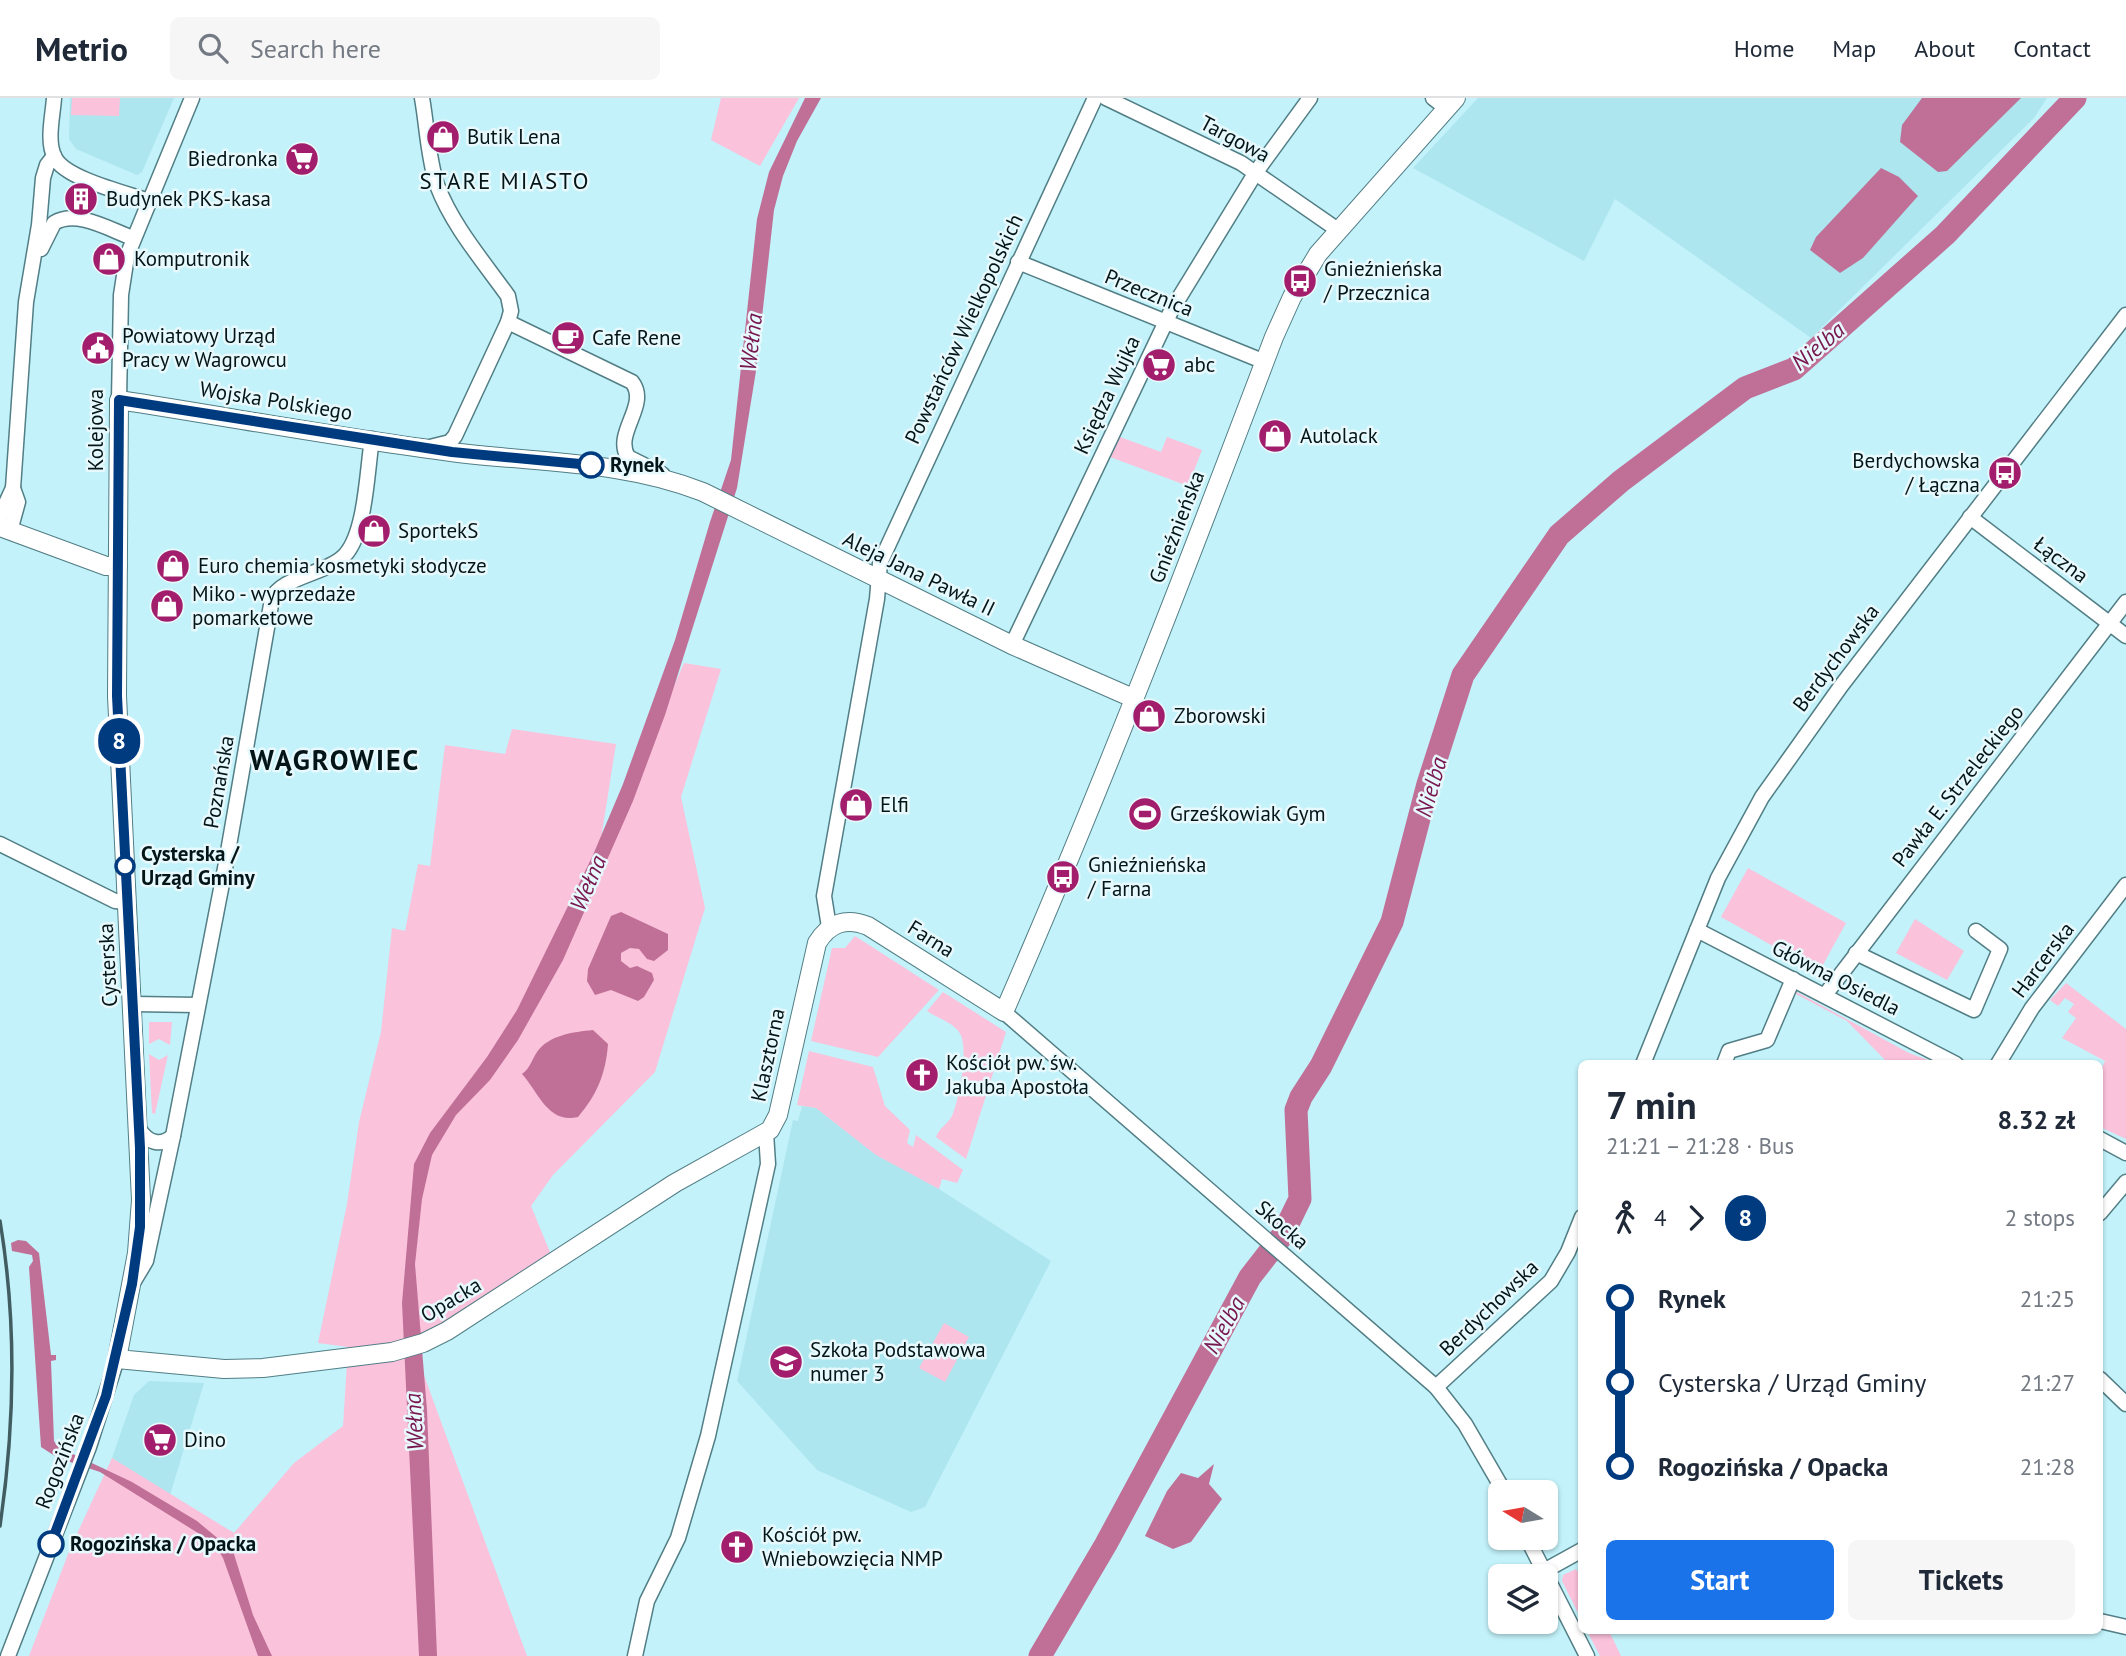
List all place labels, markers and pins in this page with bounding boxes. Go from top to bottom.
shop icon: Butik Lena [424,118,462,156]
place label: Butik Lena [467,123,561,150]
supermarket icon: Biedronka [283,140,321,178]
place label: Biedronka [188,145,278,172]
building icon: Budynek PKS-kasa [62,180,100,218]
place label: Budynek PKS-kasa [106,185,271,212]
shop icon: Komputronik [90,240,128,278]
place label: Komputronik [134,245,249,272]
place label: Gnieźnieńska / Przecznica [1323,255,1442,306]
bus stop icon: Gnieźnieńska / Przecznica [1281,262,1319,300]
cafe icon: Cafe Rene [549,319,587,357]
place label: Powiatowy Urząd Pracy w Wagrowcu [122,322,287,373]
place label: Cafe Rene [592,324,681,351]
public building icon: Powiatowy Urząd Pracy w Wagrowcu [79,329,117,367]
supermarket icon: abc [1140,346,1178,384]
place label: abc [1184,351,1215,378]
shop icon: Autolack [1256,417,1294,455]
place label: Autolack [1300,422,1378,449]
place label: Berdychowska / Łączna [1852,447,1980,498]
place label: Rynek [610,451,665,478]
marker: Rynek [578,452,604,478]
bus stop icon: Berdychowska / Łączna [1986,454,2024,492]
shop icon: SportekS [355,512,393,550]
place label: SportekS [398,517,478,544]
shop icon: Euro chemia kosmetyki słodycze [154,547,192,585]
place label: Euro chemia kosmetyki słodycze [198,552,487,579]
place label: Miko - wyprzedaże pomarketowe [192,580,356,631]
shop icon: Miko - wyprzedaże pomarketowe [148,587,186,625]
shop icon: Zborowski [1130,697,1168,735]
place label: Zborowski [1174,702,1266,729]
shop icon: Elfi [837,786,875,824]
place label: Elfi [880,791,909,818]
sports icon: Grześkowiak Gym [1126,795,1164,833]
place label: Grześkowiak Gym [1170,800,1326,827]
place label: Cysterska / Urząd Gminy [141,840,256,891]
place label: Gnieźnieńska / Farna [1087,851,1206,902]
marker: Cysterska / Urząd Gminy [115,856,135,876]
bus stop icon: Gnieźnieńska / Farna [1044,858,1082,896]
place label: Kościół pw. św. Jakuba Apostoła [945,1049,1089,1100]
church icon: Kościół pw. św. Jakuba Apostoła [903,1056,941,1094]
place label: Szkoła Podstawowa numer 3 [810,1336,986,1387]
school or university icon: Szkoła Podstawowa numer 3 [767,1343,805,1381]
supermarket icon: Dino [141,1421,179,1459]
place label: Dino [184,1426,226,1453]
place label: Kościół pw. Wniebowzięcia NMP [762,1521,943,1572]
church icon: Kościół pw. Wniebowzięcia NMP [718,1528,756,1566]
place label: Rogozińska / Opacka [70,1530,256,1557]
marker: Rogozińska / Opacka [38,1531,64,1557]

